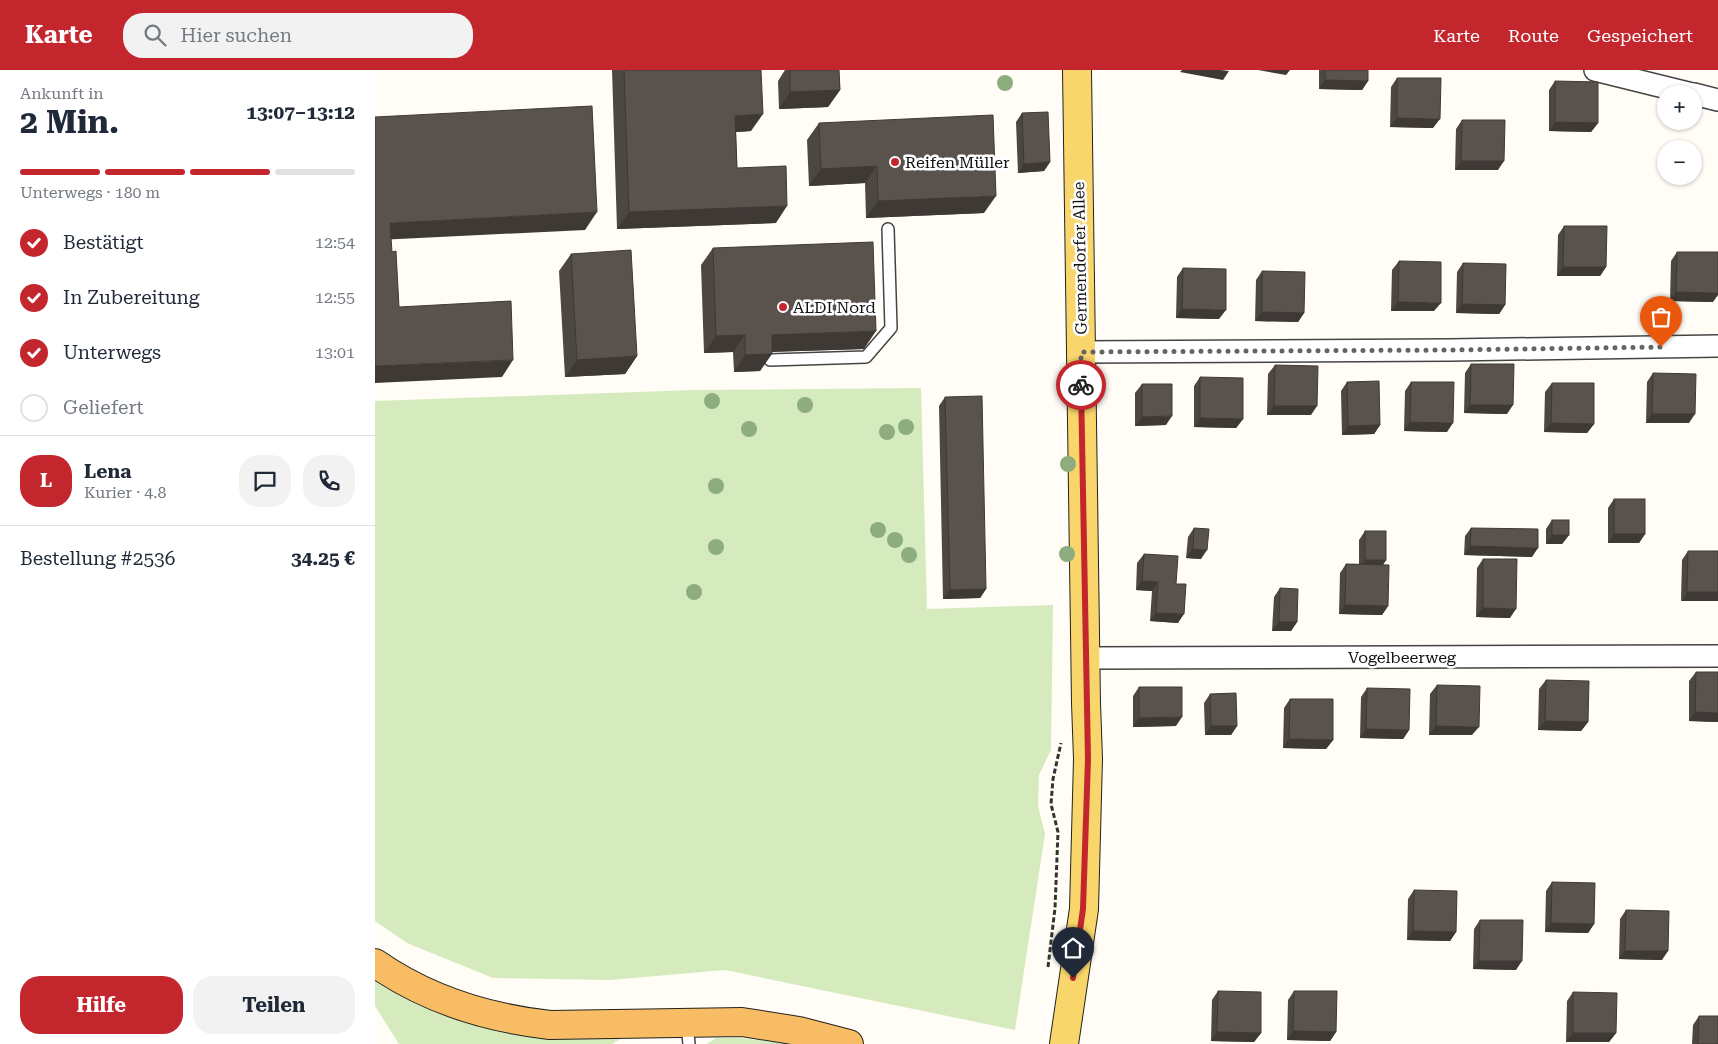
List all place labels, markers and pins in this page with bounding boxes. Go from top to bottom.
place label: Reifen Müller [905,153,1010,172]
marker: Reifen Müller [889,156,901,168]
pin [1640,296,1682,347]
place label: ALDI Nord [793,298,876,317]
marker: ALDI Nord [777,301,789,313]
pin [1052,927,1094,978]

